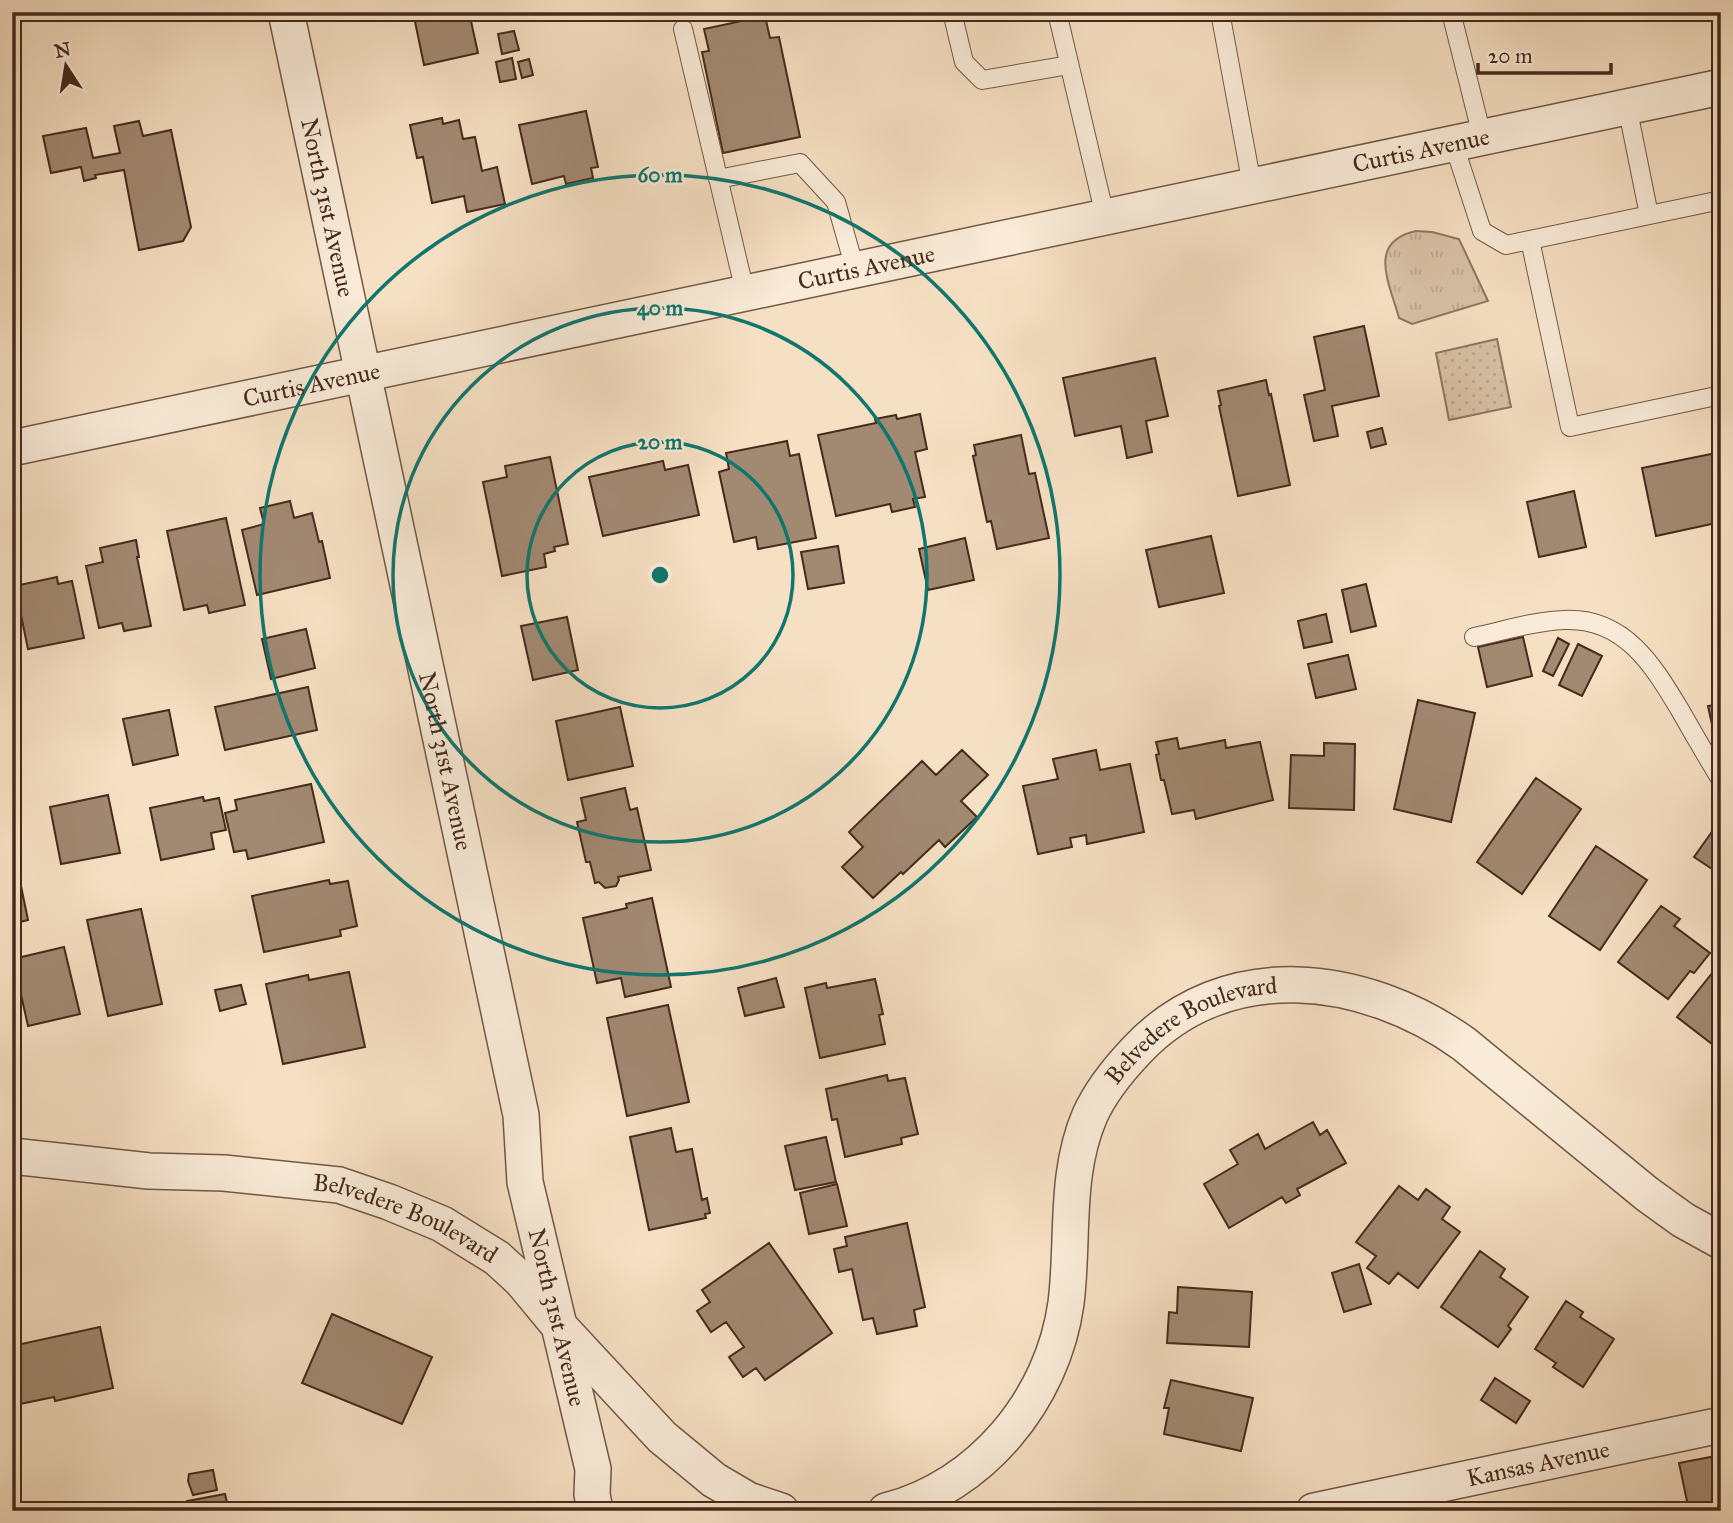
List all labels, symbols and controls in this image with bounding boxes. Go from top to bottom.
north arrow [32,32,102,102]
scale bar [1478,32,1610,76]
text: N [52,37,73,63]
text: 20 m [1488,43,1533,69]
street label: North 31st Avenue [294,116,361,300]
street label: Curtis Avenue [1350,121,1492,179]
text: 60 m [637,162,683,188]
street label: Curtis Avenue [795,239,937,297]
text: 40 m [637,295,683,321]
street label: Curtis Avenue [240,356,383,414]
text: 20 m [638,429,683,455]
centre of rings [648,563,672,587]
street label: North 31st Avenue [412,669,479,853]
street label: Belvedere Boulevard [1099,970,1278,1090]
street label: Belvedere Boulevard [311,1167,503,1270]
street label: North 31st Avenue [522,1225,593,1409]
street label: Kansas Avenue [1464,1434,1612,1493]

